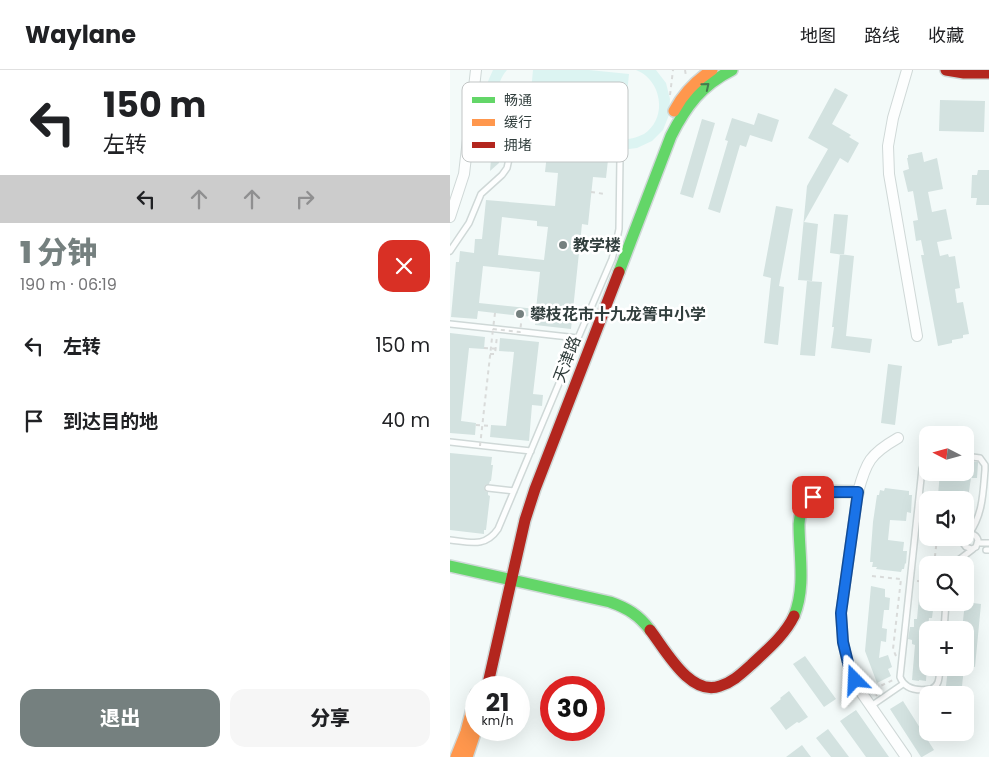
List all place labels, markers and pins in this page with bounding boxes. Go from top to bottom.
place label: 教学楼 [573,234,621,257]
marker: 教学楼 [557,239,569,251]
place label: 攀枝花市十九龙箐中小学 [530,303,706,326]
marker: 攀枝花市十九龙箐中小学 [514,308,526,320]
pin [792,476,834,518]

